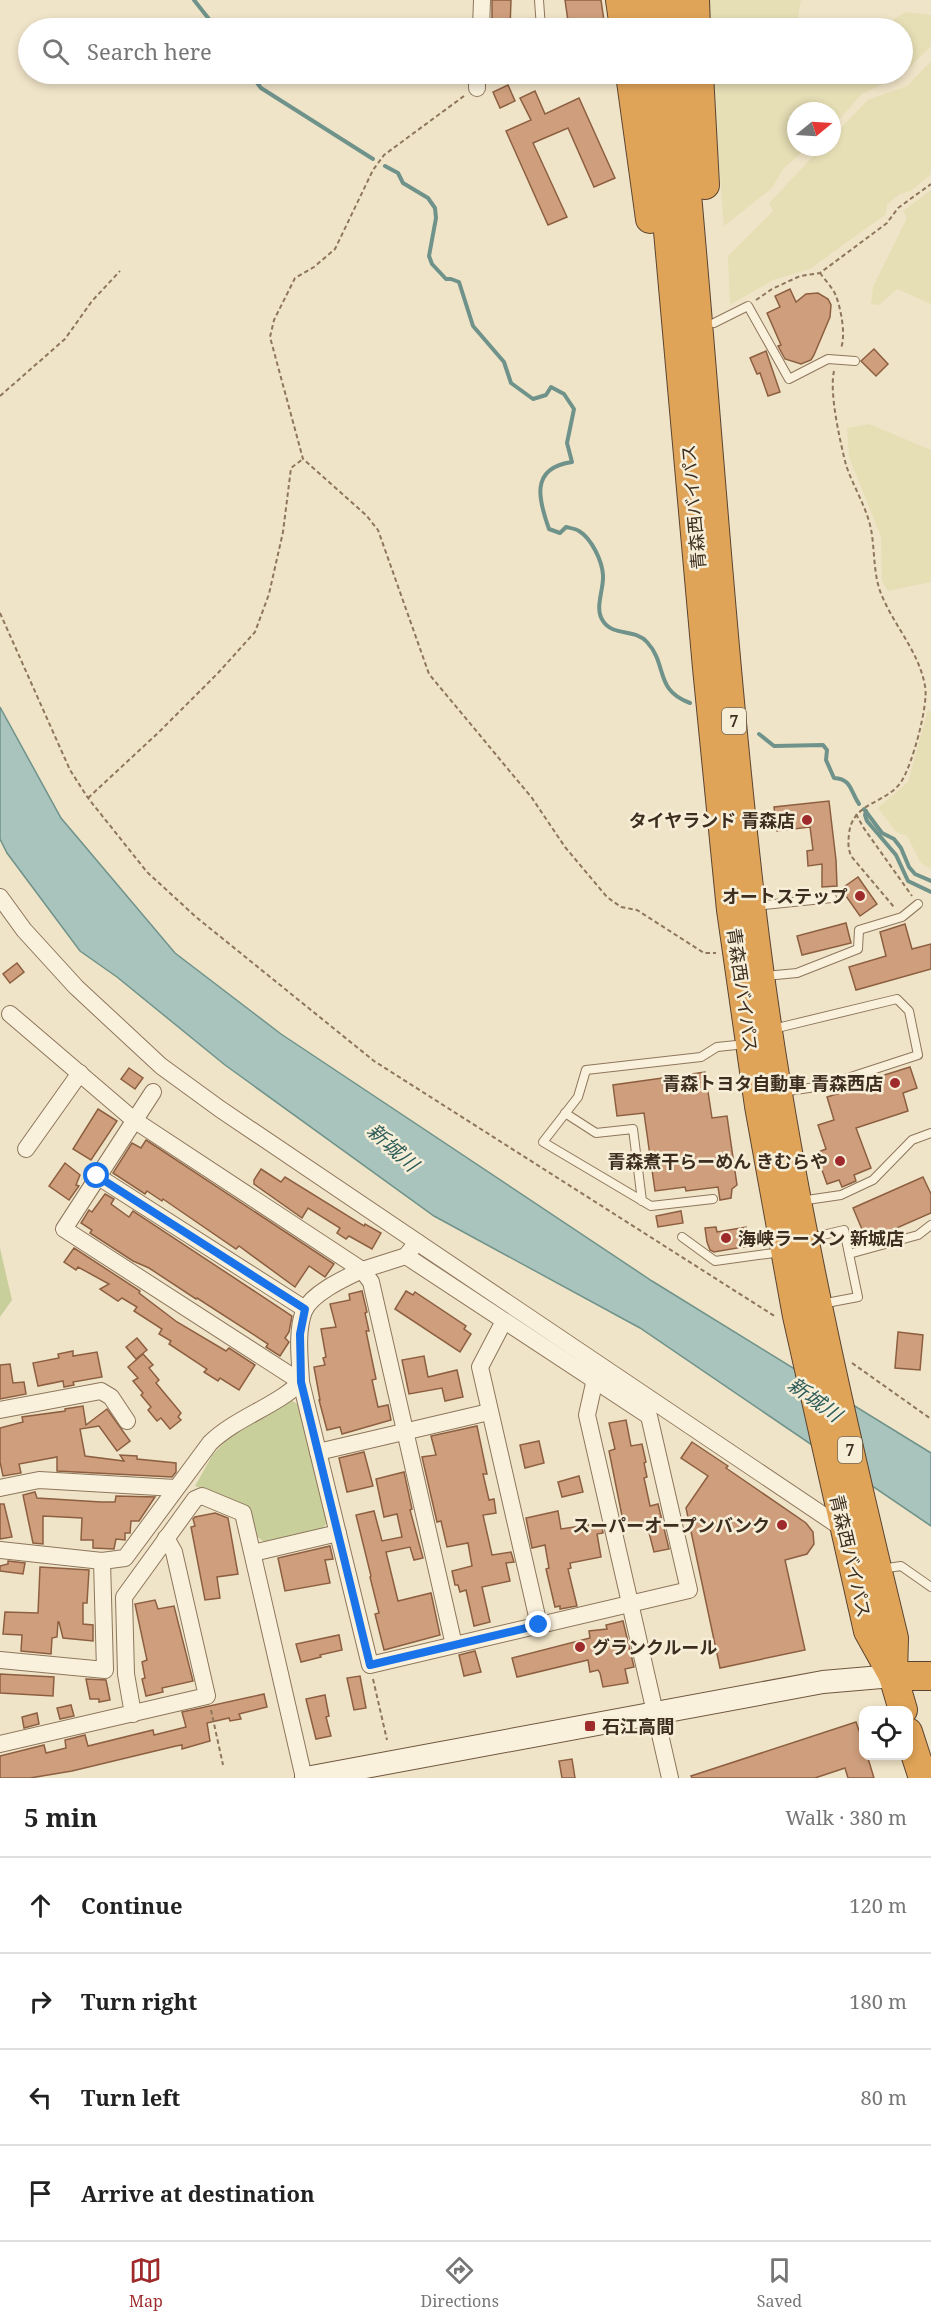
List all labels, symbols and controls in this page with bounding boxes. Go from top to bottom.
search box [18,18,913,84]
icon: search [39,35,72,68]
text: Search here [87,36,212,66]
north arrow [787,102,841,156]
street label: 青森西バイパス [676,443,710,571]
road number: 7 [722,708,746,734]
place label: タイヤランド 青森店 [629,808,795,832]
marker: タイヤランド 青森店 [800,813,814,827]
place label: オートステップ [722,884,848,908]
marker: オートステップ [853,889,867,903]
street label: 青森西バイパス [722,926,764,1054]
place label: 青森トヨタ自動車 青森西店 [662,1071,883,1095]
marker: 青森トヨタ自動車 青森西店 [888,1076,902,1090]
water label: 新城川 [362,1117,426,1178]
place label: 青森煮干らーめん きむらや [607,1149,828,1173]
marker: 青森煮干らーめん きむらや [833,1154,847,1168]
route start [83,1162,109,1188]
place label: 海峡ラーメン 新城店 [738,1226,904,1250]
marker: 海峡ラーメン 新城店 [719,1231,733,1245]
water label: 新城川 [783,1370,849,1429]
road number: 7 [838,1437,862,1463]
street label: 青森西バイパス [825,1492,877,1620]
place label: スーパーオープンバンク [572,1513,770,1537]
marker: スーパーオープンバンク [775,1518,789,1532]
route end [525,1611,551,1637]
place label: グランクルール [592,1635,717,1659]
marker: グランクルール [573,1640,587,1654]
map controls [859,1706,913,1760]
button: locate [859,1706,913,1760]
place label: 石江高間 [602,1714,674,1738]
marker: 石江高間 [583,1719,597,1733]
text: 5 min [24,1799,98,1835]
text: Walk · 380 m [785,1804,907,1831]
icon: ahead [24,1889,57,1922]
text: Continue [81,1890,183,1920]
text: 120 m [849,1892,907,1919]
icon: right [24,1985,57,2018]
text: Turn right [81,1986,197,2016]
text: 180 m [849,1988,907,2015]
icon: left [24,2081,57,2114]
text: Turn left [81,2082,180,2112]
text: 80 m [861,2084,907,2111]
icon: arrive [24,2177,57,2210]
text: Arrive at destination [81,2178,315,2208]
tab: Map [129,2254,163,2312]
tab: Directions [421,2254,499,2312]
tab: Saved [757,2254,802,2312]

